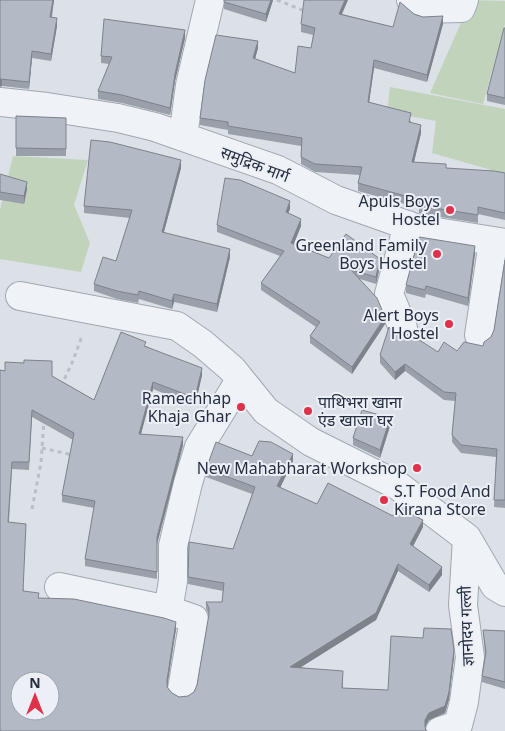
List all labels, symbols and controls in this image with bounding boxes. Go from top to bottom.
street label: समुद्रिक मार्ग [217,141,294,188]
place label: Apuls Boys Hostel [359,190,440,230]
marker: Apuls Boys Hostel [444,204,456,216]
place label: Greenland Family Boys Hostel [295,234,428,274]
marker: Greenland Family Boys Hostel [431,248,443,260]
place label: Alert Boys Hostel [363,304,439,344]
marker: Alert Boys Hostel [443,318,455,330]
place label: Ramechhap Khaja Ghar [142,387,231,427]
place label: पाथिभरा खाना एंड खाजा घर [318,391,403,431]
marker: Ramechhap Khaja Ghar [235,401,247,413]
marker: पाथिभरा खाना एंड खाजा घर [302,405,314,417]
place label: New Mahabharat Workshop [197,457,407,479]
marker: New Mahabharat Workshop [411,462,423,474]
place label: S.T Food And Kirana Store [394,480,491,520]
marker: S.T Food And Kirana Store [378,494,390,506]
street label: ज्ञानोदय गल्ली [454,584,478,667]
north arrow [10,671,60,721]
text: N [29,673,41,692]

